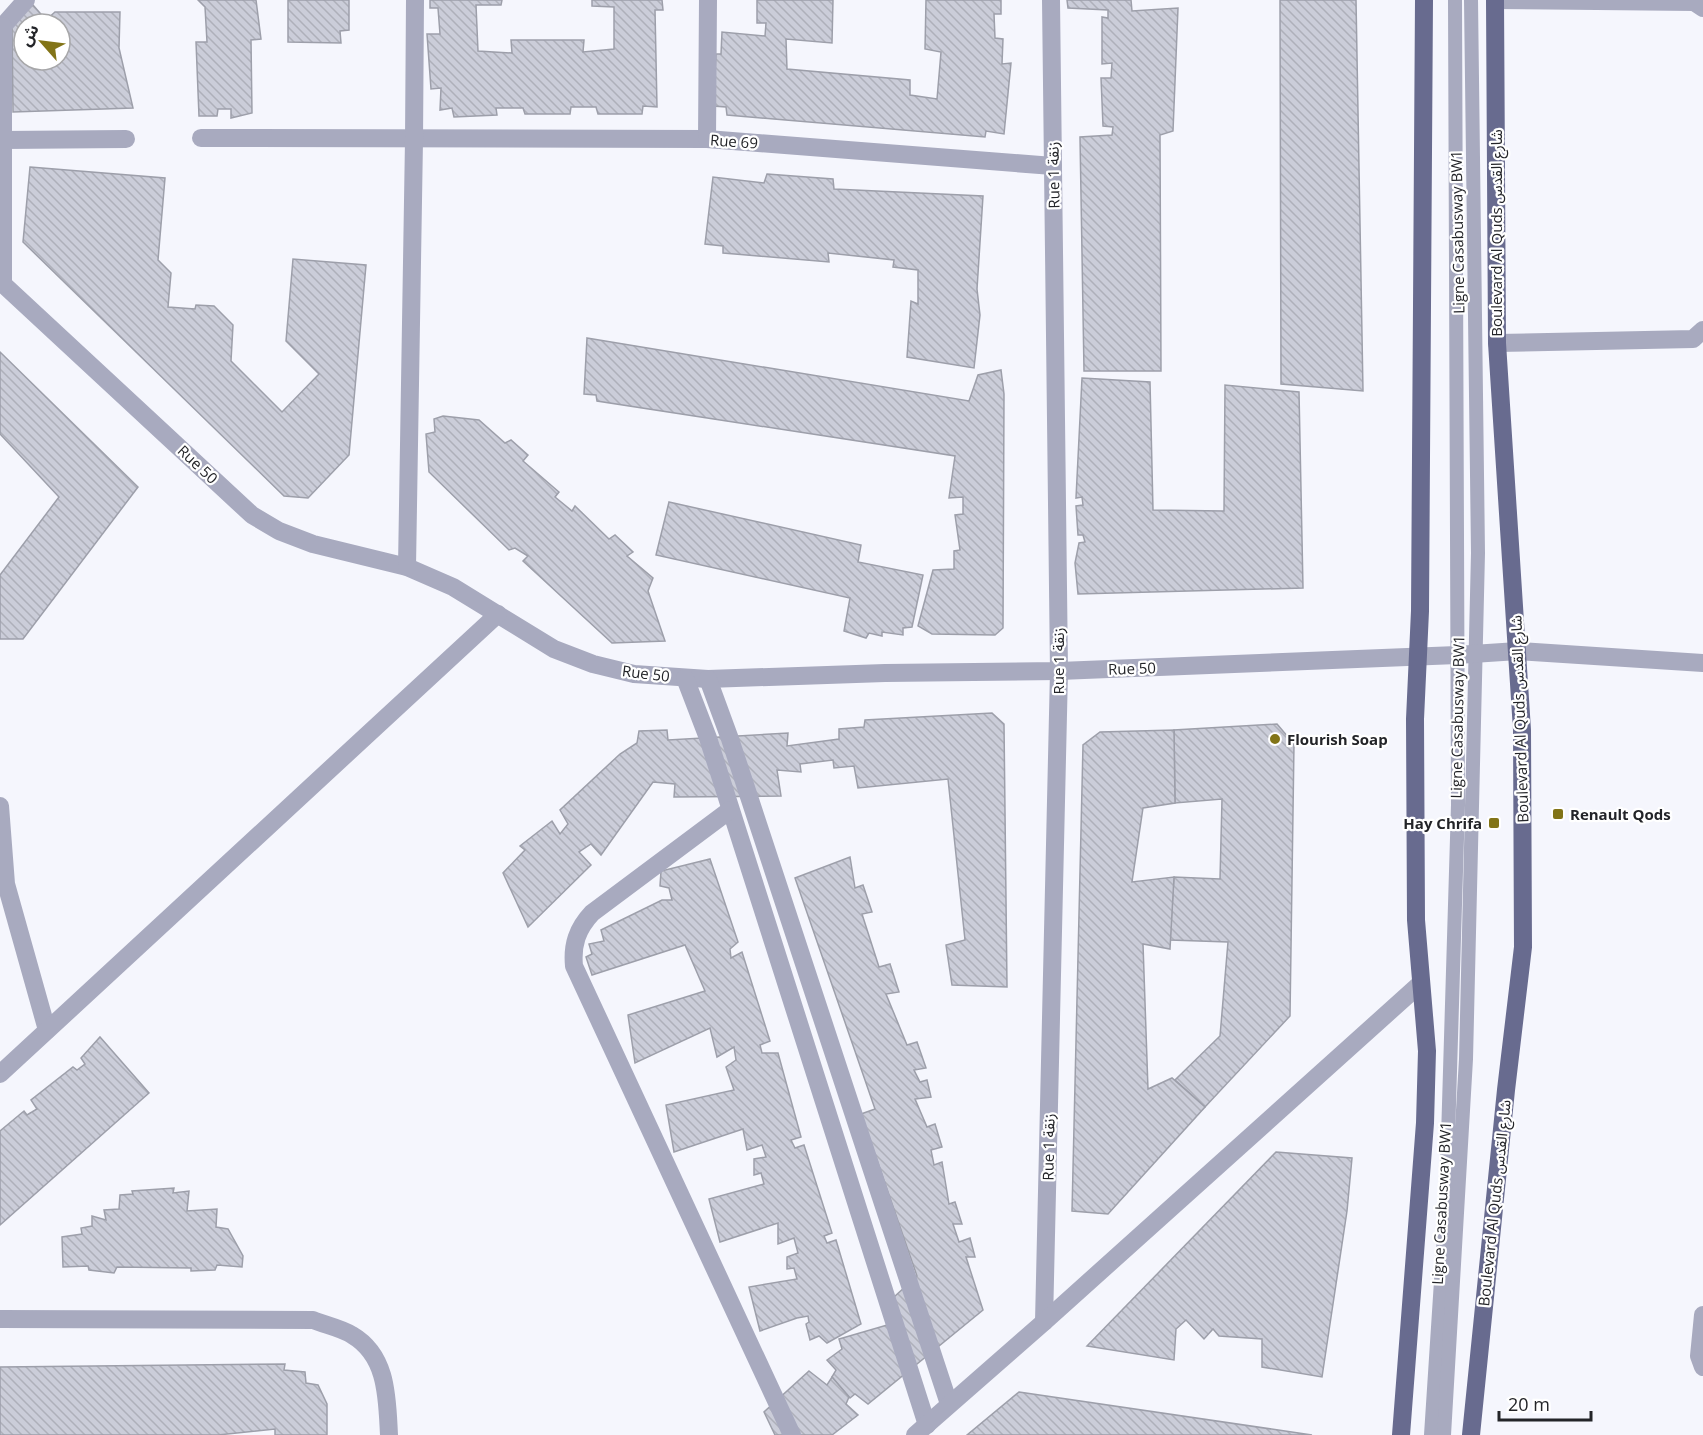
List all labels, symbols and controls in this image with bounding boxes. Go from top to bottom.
north arrow [12,12,72,72]
text: ش [14,20,44,50]
street label: Rue 69 [709,129,759,153]
street label: Boulevard Al Quds شارع القدس [1486,129,1509,337]
street label: Rue 1 زنقة [1042,141,1064,209]
street label: Ligne Casabusway BW1 [1446,150,1468,314]
street label: Rue 50 [174,440,222,488]
street label: Boulevard Al Quds شارع القدس [1505,615,1536,823]
street label: Rue 1 زنقة [1048,627,1068,695]
street label: Ligne Casabusway BW1 [1446,635,1468,799]
street label: Rue 50 [1108,657,1156,679]
street label: Rue 50 [621,660,671,686]
place label: Flourish Soap [1287,729,1388,749]
marker: Flourish Soap [1268,732,1282,746]
place label: Renault Qods [1570,804,1671,824]
marker: Renault Qods [1551,807,1565,821]
place label: Hay Chrifa [1403,813,1482,833]
marker: Hay Chrifa [1487,816,1501,830]
street label: Boulevard Al Quds شارع القدس [1473,1099,1518,1308]
street label: Rue 1 زنقة [1037,1113,1059,1181]
street label: Ligne Casabusway BW1 [1427,1121,1455,1285]
scale bar [1499,1384,1590,1422]
text: 20 m [1508,1392,1550,1416]

